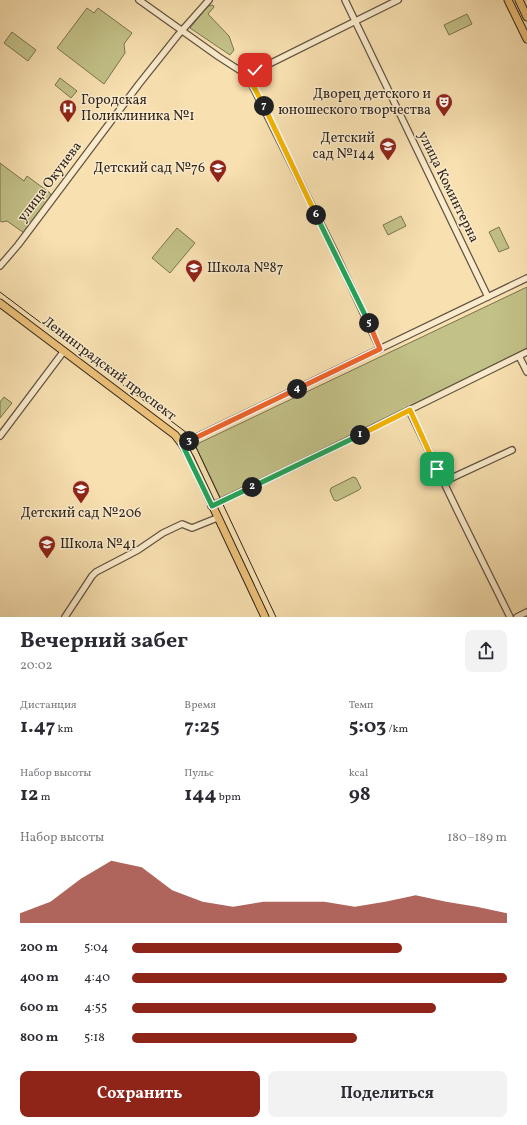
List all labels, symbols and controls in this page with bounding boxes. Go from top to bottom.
pin [238,53,272,87]
icon: check [244,59,266,81]
place label: Дворец детского и юношеского творчества [278,85,431,120]
place label: Городская Поликлиника №1 [81,91,195,126]
theatre icon: Дворец детского и юношеского творчества [434,92,454,117]
pin: 7 [254,96,274,116]
hospital icon: Городская Поликлиника №1 [58,98,78,123]
text: 7 [261,98,267,113]
street label: улица Коминтерна [413,128,483,246]
place label: Детский сад №144 [313,129,375,164]
school or university icon: Детский сад №144 [378,136,398,161]
street label: улица Окунева [13,138,87,226]
school or university icon: Детский сад №76 [208,158,228,183]
place label: Детский сад №76 [94,159,205,178]
pin: 6 [306,205,326,225]
text: 6 [313,207,319,222]
school or university icon: Школа №87 [184,258,204,283]
place label: Школа №87 [207,259,284,278]
street label: Ленинградский проспект [38,312,180,426]
pin: 5 [359,313,379,333]
text: 5 [366,315,372,330]
pin: 4 [287,379,307,399]
text: 4 [294,381,300,396]
pin: 1 [350,425,370,445]
text: 1 [358,427,362,442]
pin: 3 [179,431,199,451]
text: 3 [186,433,192,448]
pin [420,452,454,486]
icon: arrive [426,458,448,480]
pin: 2 [242,477,262,497]
school or university icon: Детский сад №206 [71,479,91,504]
text: 2 [249,479,255,494]
place label: Детский сад №206 [21,504,141,523]
school or university icon: Школа №41 [37,534,57,559]
place label: Школа №41 [60,535,136,554]
text: Вечерний забег [20,626,188,657]
button: share [465,630,507,672]
text: 20:02 [20,657,53,675]
text: Дистанция [20,698,77,713]
text: Время [184,698,216,713]
text: Темп [349,698,373,713]
text: 1.47 [20,713,55,741]
text: 7:25 [184,713,220,741]
text: 5:03 [349,713,386,741]
text: km [55,722,73,737]
text: /km [386,722,408,737]
text: Набор высоты [20,766,91,781]
text: Пульс [184,766,214,781]
text: kcal [349,766,368,781]
text: 12 [20,781,38,809]
text: 144 [184,781,217,809]
text: 98 [349,781,371,809]
text: m [38,790,50,805]
text: bpm [217,790,241,805]
text: Набор высоты [20,829,104,847]
text: 180–189 m [447,829,507,847]
text: 200 m [20,939,58,957]
text: 5:04 [84,939,109,957]
text: 400 m [20,969,59,987]
text: 4:40 [84,969,110,987]
text: 600 m [20,999,58,1017]
text: 4:55 [84,999,107,1017]
text: 800 m [20,1029,58,1047]
text: 5:18 [84,1029,105,1047]
button: Сохранить [20,1071,260,1117]
button: Поделиться [268,1071,507,1117]

